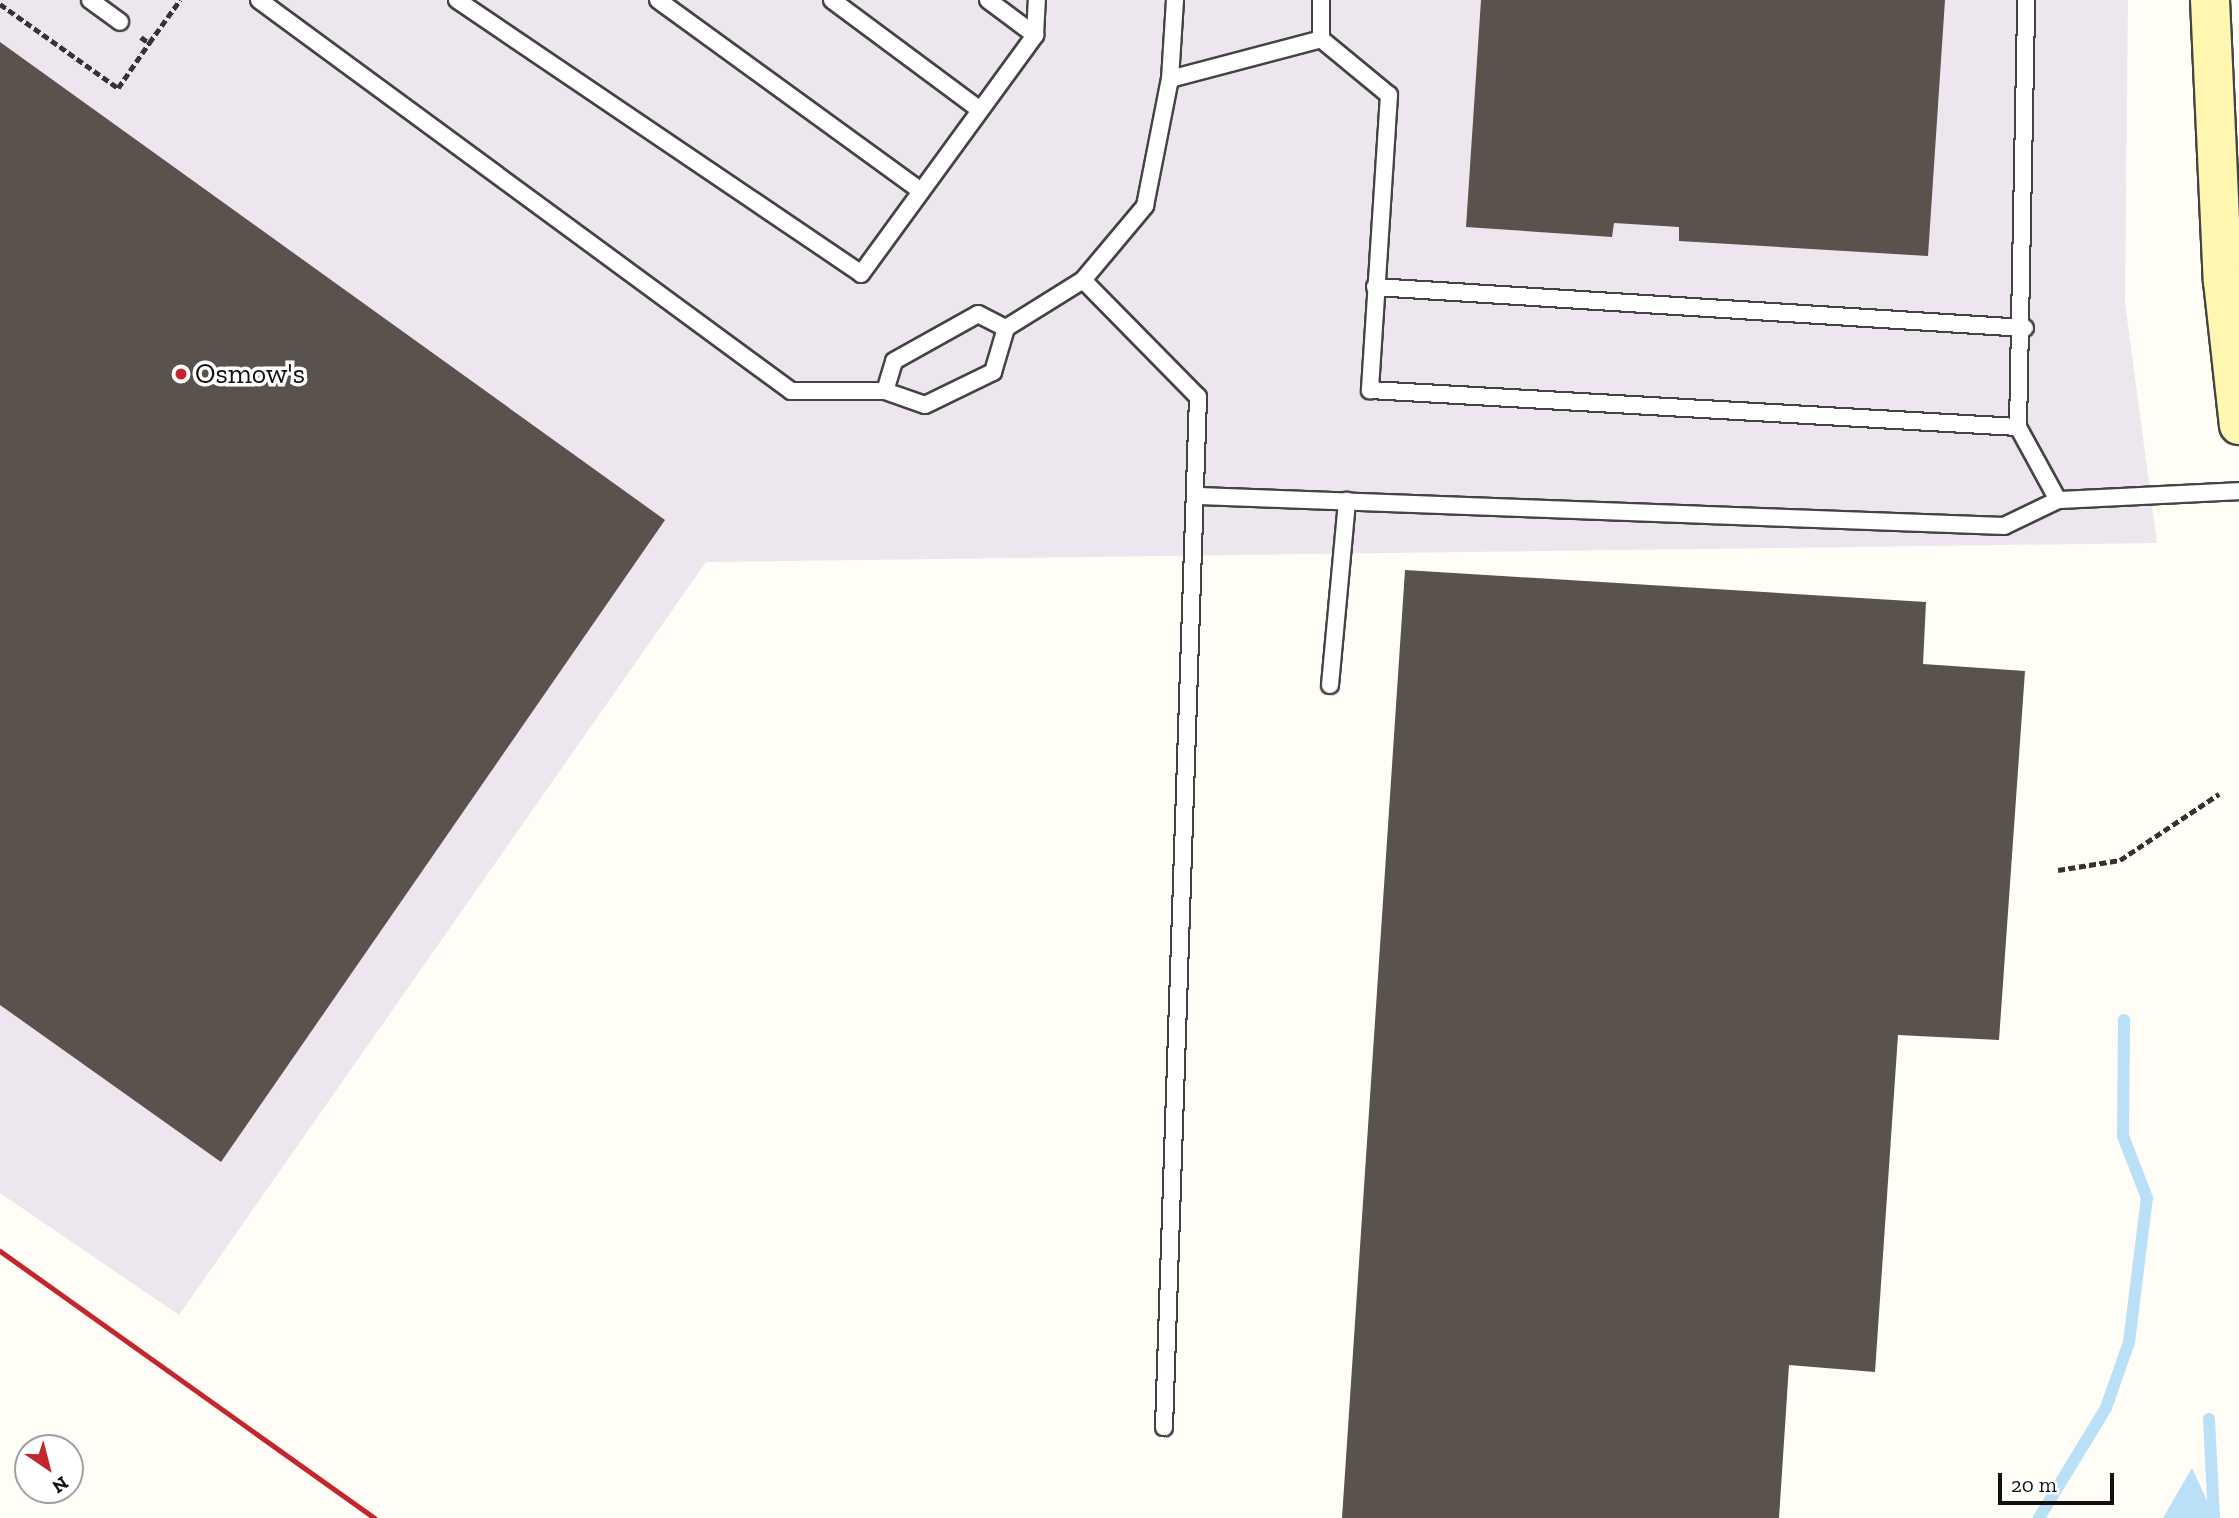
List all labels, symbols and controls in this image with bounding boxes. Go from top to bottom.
place label: Osmow's [195,357,305,391]
marker: Osmow's [173,366,189,382]
north arrow [14,1434,84,1504]
scale bar [2001,1458,2116,1502]
text: N [48,1471,73,1499]
text: 20 m [2011,1472,2057,1497]

